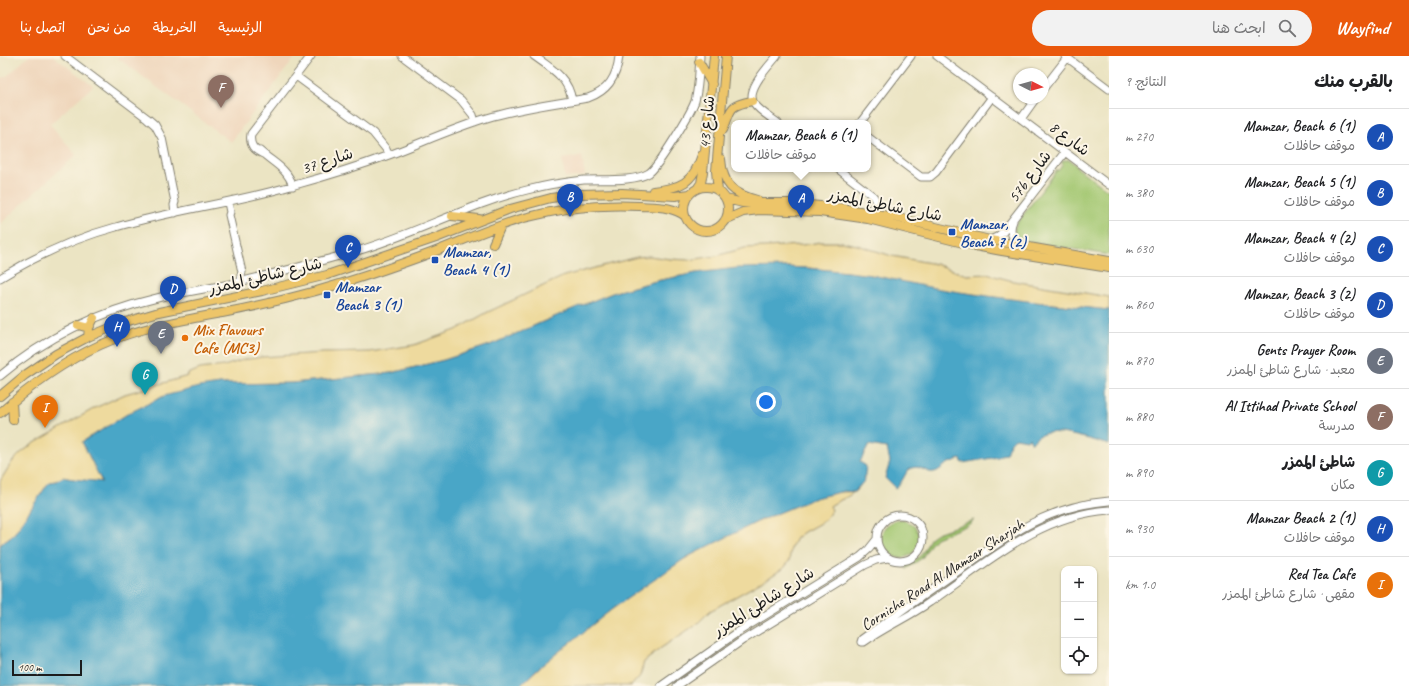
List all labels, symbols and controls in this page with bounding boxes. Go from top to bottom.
search box [1032,10,1312,46]
text: Wayfind [1336,16,1389,40]
icon: search [1276,17,1298,39]
text: اتصل بنا [20,19,65,36]
text: من نحن [87,19,131,36]
text: الخريطة [153,19,196,36]
text: الرئيسية [218,19,262,36]
text: ابحث هنا [1212,19,1266,38]
north arrow [1013,68,1049,104]
text: بالقرب منك [1314,71,1393,92]
text: النتائج: 9 [1125,74,1167,90]
pin: F [208,75,234,108]
street label: شارع 43 [695,95,720,149]
street label: شارع 8 [1045,117,1094,161]
text: Mamzar, Beach 6 (1) [1244,117,1355,136]
popup [731,120,871,172]
text: Mamzar, Beach 6 (1) [745,126,857,145]
text: 270 m [1125,129,1153,145]
text: A [1377,129,1383,145]
text: موقف حافلات [1284,138,1355,154]
street label: شارع 37 [299,143,356,180]
text: موقف حافلات [745,147,817,163]
street label: 57b شارع [1004,147,1057,207]
text: Mamzar, Beach 5 (1) [1244,173,1355,192]
pin: B [557,184,583,217]
street label: شارع شاطئ الممزر [825,184,944,227]
pin: A [788,185,814,218]
text: 380 m [1125,185,1153,201]
text: B [1377,185,1383,201]
text: موقف حافلات [1284,194,1355,210]
place label: Mamzar, Beach 7 (2) [960,214,1028,252]
marker: Mamzar, Beach 7 (2) [947,227,957,237]
text: Mamzar, Beach 4 (2) [1244,229,1355,248]
pin: C [335,235,361,268]
text: 630 m [1125,241,1153,257]
text: C [1377,241,1383,257]
place label: Mamzar, Beach 4 (1) [443,242,511,280]
text: موقف حافلات [1284,250,1355,266]
street label: شارع شاطئ الممزر [205,253,324,300]
marker: Mamzar, Beach 4 (1) [430,255,440,265]
pin: D [160,276,186,309]
place label: Mamzar Beach 3 (1) [335,277,403,315]
text: Mamzar, Beach 3 (2) [1244,285,1355,304]
marker: Mamzar Beach 3 (1) [322,290,332,300]
text: 860 m [1125,297,1153,313]
text: D [1376,297,1384,313]
text: موقف حافلات [1284,306,1355,322]
pin: H [104,314,130,347]
place label: Mix Flavours Cafe (MC3) [193,320,265,358]
pin: E [148,321,174,354]
marker: Mix Flavours Cafe (MC3) [180,333,190,343]
text: Gents Prayer Room [1256,341,1355,360]
text: 870 m [1125,353,1153,369]
text: E [1377,353,1383,369]
pin: G [132,362,158,395]
text: معبد · شارع شاطئ الممزر [1227,362,1355,378]
your location [756,392,776,412]
pin: I [32,395,58,428]
text: Al Ittihad Private School [1225,397,1355,416]
text: 880 m [1125,409,1153,425]
text: F [1377,409,1383,425]
text: مدرسة [1319,418,1355,434]
text: شاطئ الممزر [1282,453,1355,472]
text: 890 m [1125,465,1153,481]
text: G [1377,465,1383,481]
text: مكان [1331,477,1355,493]
text: Mamzar Beach 2 (1) [1246,509,1355,528]
street label: Corniche Road Al Mamzar Sharjah [857,514,1029,635]
text: 930 m [1125,521,1153,537]
text: H [1376,521,1384,537]
text: موقف حافلات [1284,530,1355,546]
street label: شارع شاطئ الممزر [708,563,819,642]
text: Red Tea Cafe [1288,565,1355,584]
map controls [1061,566,1097,674]
button: + [1061,566,1097,602]
text: 1.0 km [1125,577,1155,593]
text: I [1377,577,1383,593]
text: مقهى · شارع شاطئ الممزر [1222,586,1355,602]
button: − [1061,602,1097,638]
button: locate [1061,638,1097,674]
scale bar [12,658,82,677]
text: 100 m [18,660,42,674]

